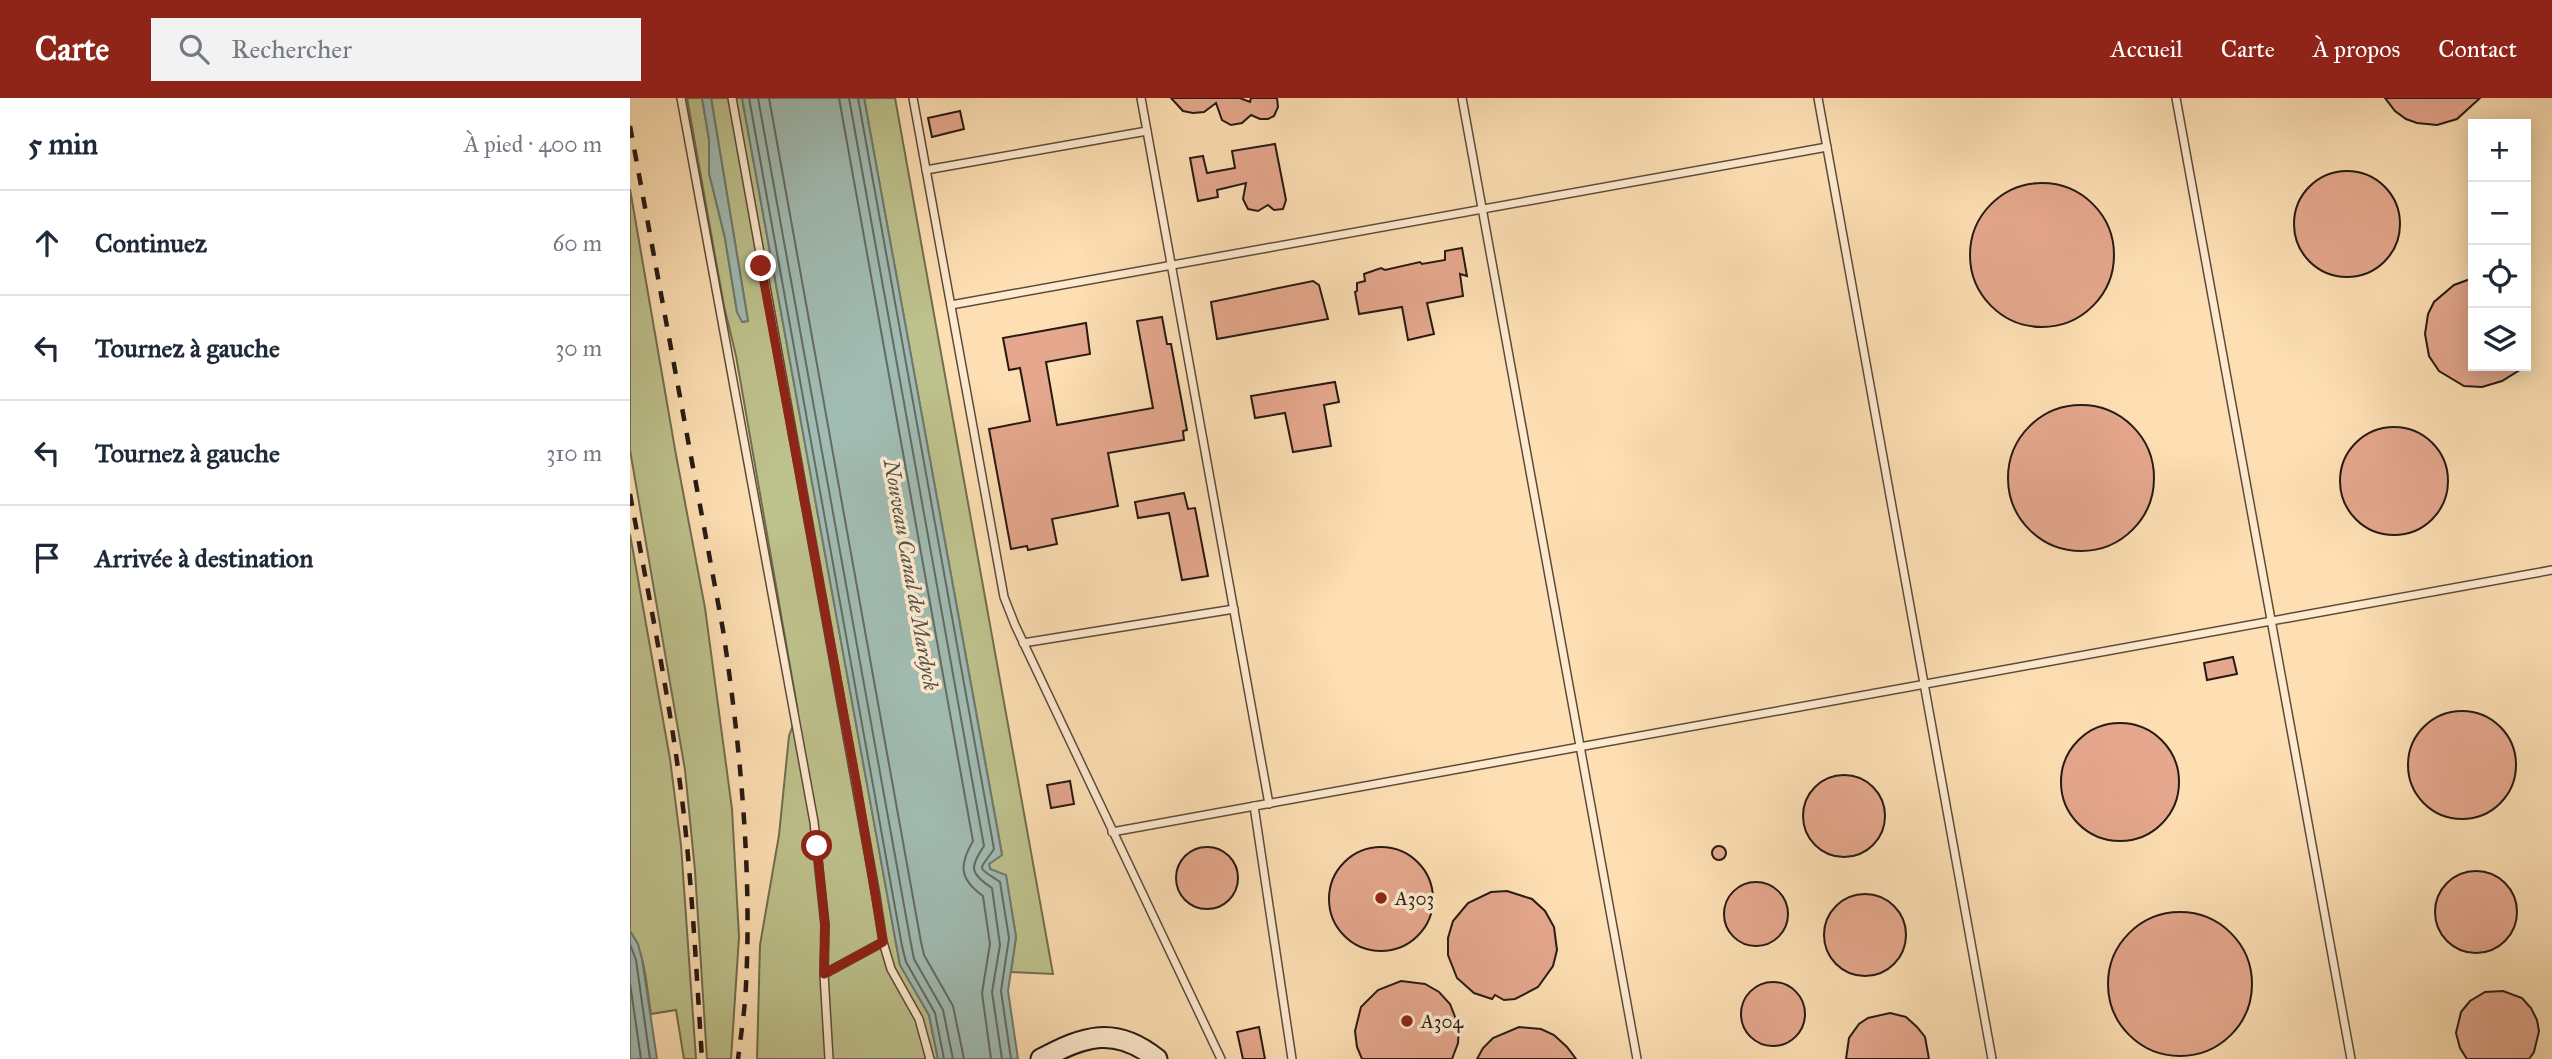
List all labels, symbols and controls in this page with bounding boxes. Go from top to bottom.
search box [151,18,641,81]
text: Carte [35,29,109,69]
icon: search [175,30,213,68]
text: Rechercher [231,33,352,65]
text: Accueil [2111,34,2183,64]
text: Carte [2221,34,2275,64]
text: À propos [2313,34,2400,64]
text: Contact [2438,34,2517,64]
map controls [2468,119,2531,371]
button: + [2468,119,2531,182]
text: 5 min [28,126,98,162]
text: À pied · 400 m [464,130,602,158]
button: − [2468,182,2531,245]
icon: ahead [28,224,66,262]
text: Continuez [95,227,207,259]
text: 60 m [553,229,602,257]
button: locate [2468,245,2531,308]
route end [745,250,776,281]
button: layers [2468,308,2531,371]
icon: left [28,329,66,367]
text: Tournez à gauche [95,332,280,364]
text: 30 m [555,334,602,362]
icon: left [28,434,66,472]
text: Tournez à gauche [95,437,280,469]
text: 310 m [546,439,602,467]
water label: Nouveau Canal de Mardyck [878,456,944,693]
icon: arrive [28,539,66,577]
text: Arrivée à destination [95,542,313,574]
route start [801,830,832,861]
place label: A303 [1394,887,1434,910]
marker: A303 [1373,890,1389,906]
place label: A304 [1420,1010,1463,1033]
marker: A304 [1399,1013,1415,1029]

